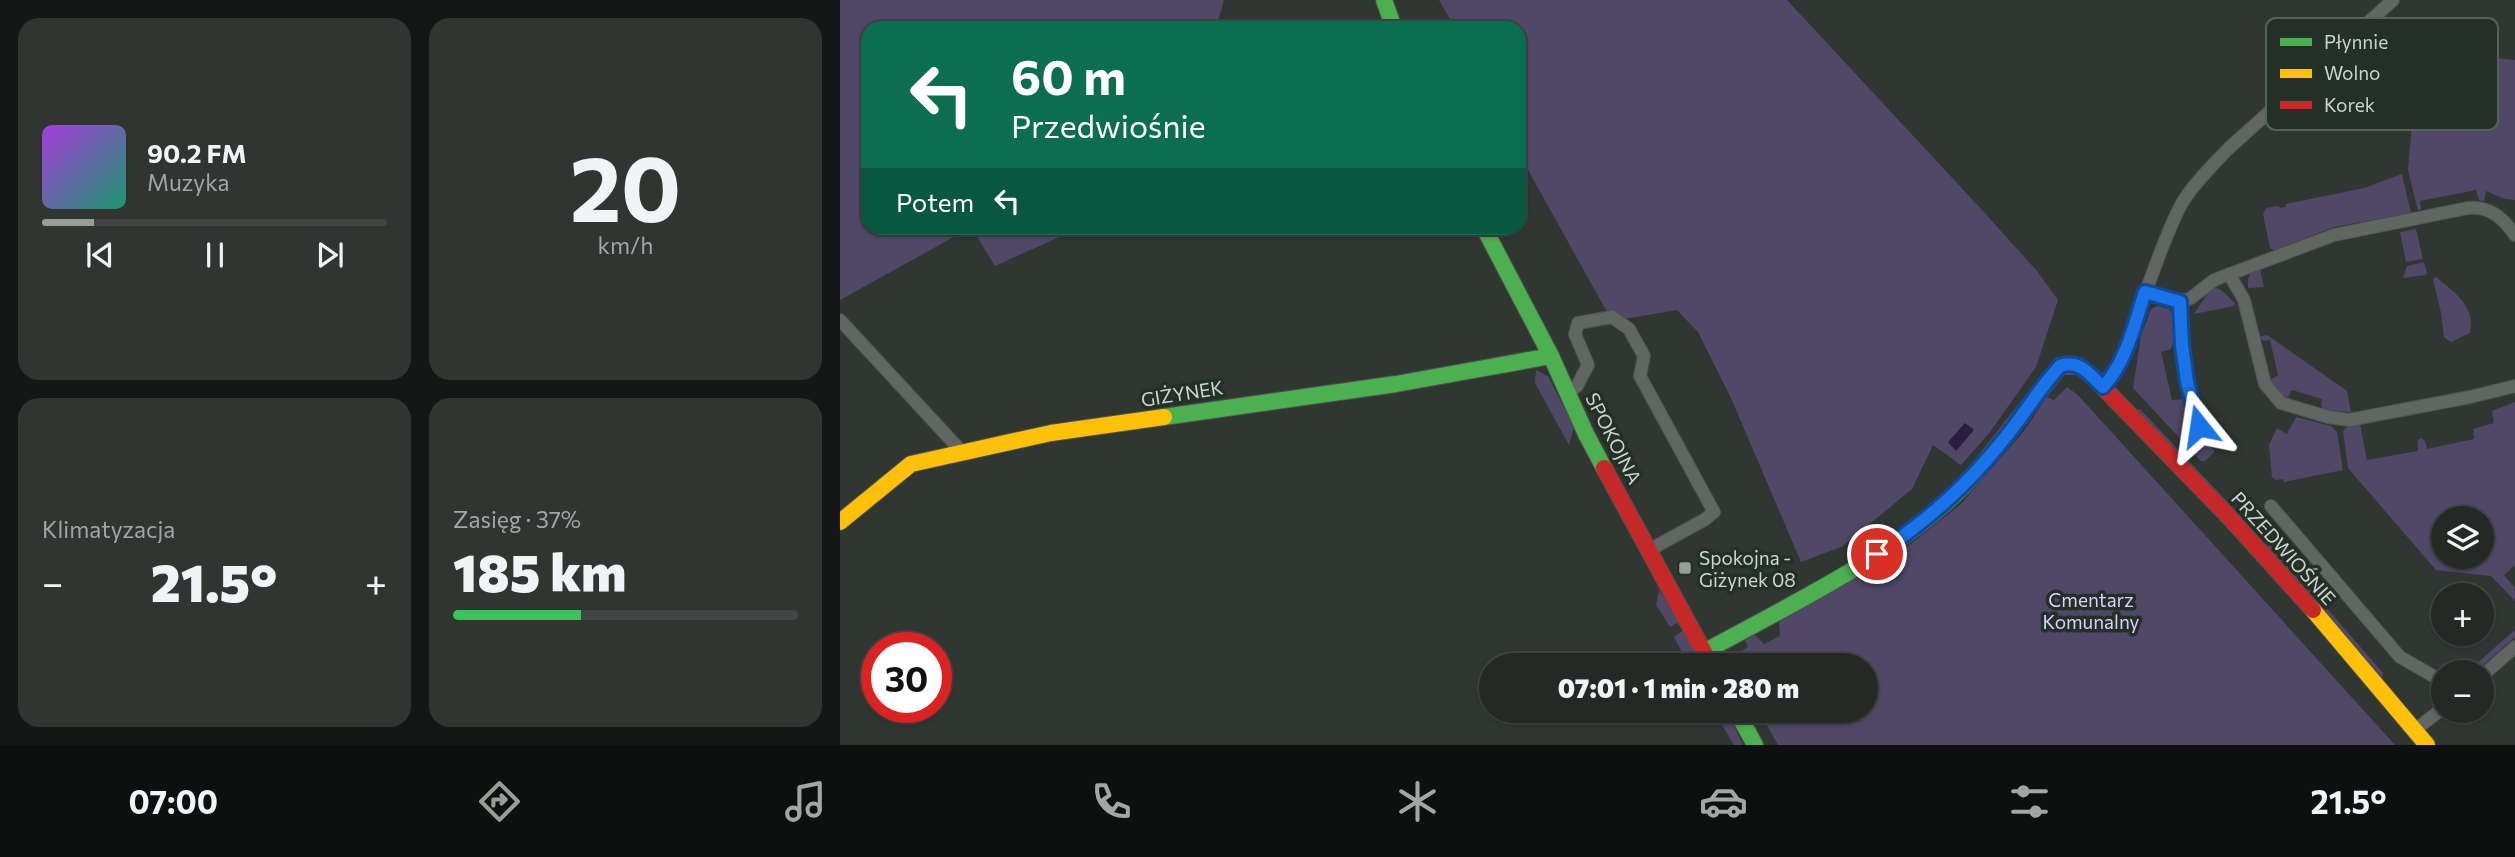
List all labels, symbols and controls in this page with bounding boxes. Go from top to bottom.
legend [2266,18,2498,130]
text: Płynnie [2324,30,2388,53]
text: 60 m [1011,45,1126,105]
icon: left [896,49,987,140]
text: Wolno [2324,61,2380,84]
text: Korek [2324,93,2375,116]
text: Przedwiośnie [1011,105,1206,145]
text: 20 [570,129,681,241]
text: 90.2 FM [147,137,247,168]
text: Muzyka [147,168,230,196]
icon: left [988,182,1026,220]
text: Potem [896,186,974,217]
text: km/h [598,231,653,259]
icon: previous [81,236,119,274]
icon: pause [196,236,234,274]
icon: next [311,236,349,274]
street label: GIŻYNEK [1139,375,1225,411]
street label: SPOKOJNA [1581,389,1647,487]
position arrow [2162,389,2236,463]
street label: PRZEDWIOŚNIE [2227,486,2342,609]
text: Zasięg · 37% [453,505,581,533]
map controls [2431,506,2494,723]
button: layers [2431,506,2494,569]
text: Klimatyzacja [42,515,175,543]
pin [1847,524,1907,584]
icon: arrive [1858,535,1896,573]
text: 185 km [453,539,626,603]
place label: Spokojna - Giżynek 08 [1699,546,1796,591]
text: 21.5° [151,549,277,613]
text: − [42,558,64,605]
text: + [365,558,387,605]
marker: Spokojna - Giżynek 08 [1677,560,1693,576]
button: + [2431,583,2494,646]
park label: Cmentarz Komunalny [2043,588,2140,633]
speed limit sign: 30 [861,632,952,723]
button: − [2431,660,2494,723]
text: 07:01 · 1 min · 280 m [1558,672,1799,703]
icon: directions [475,777,524,826]
icon: music [781,777,830,826]
icon: phone [1087,777,1136,826]
icon: climate [1393,777,1442,826]
icon: car [1699,777,1748,826]
icon: filters [2005,777,2054,826]
text: 07:00 [128,781,218,821]
text: 21.5° [2310,781,2386,821]

